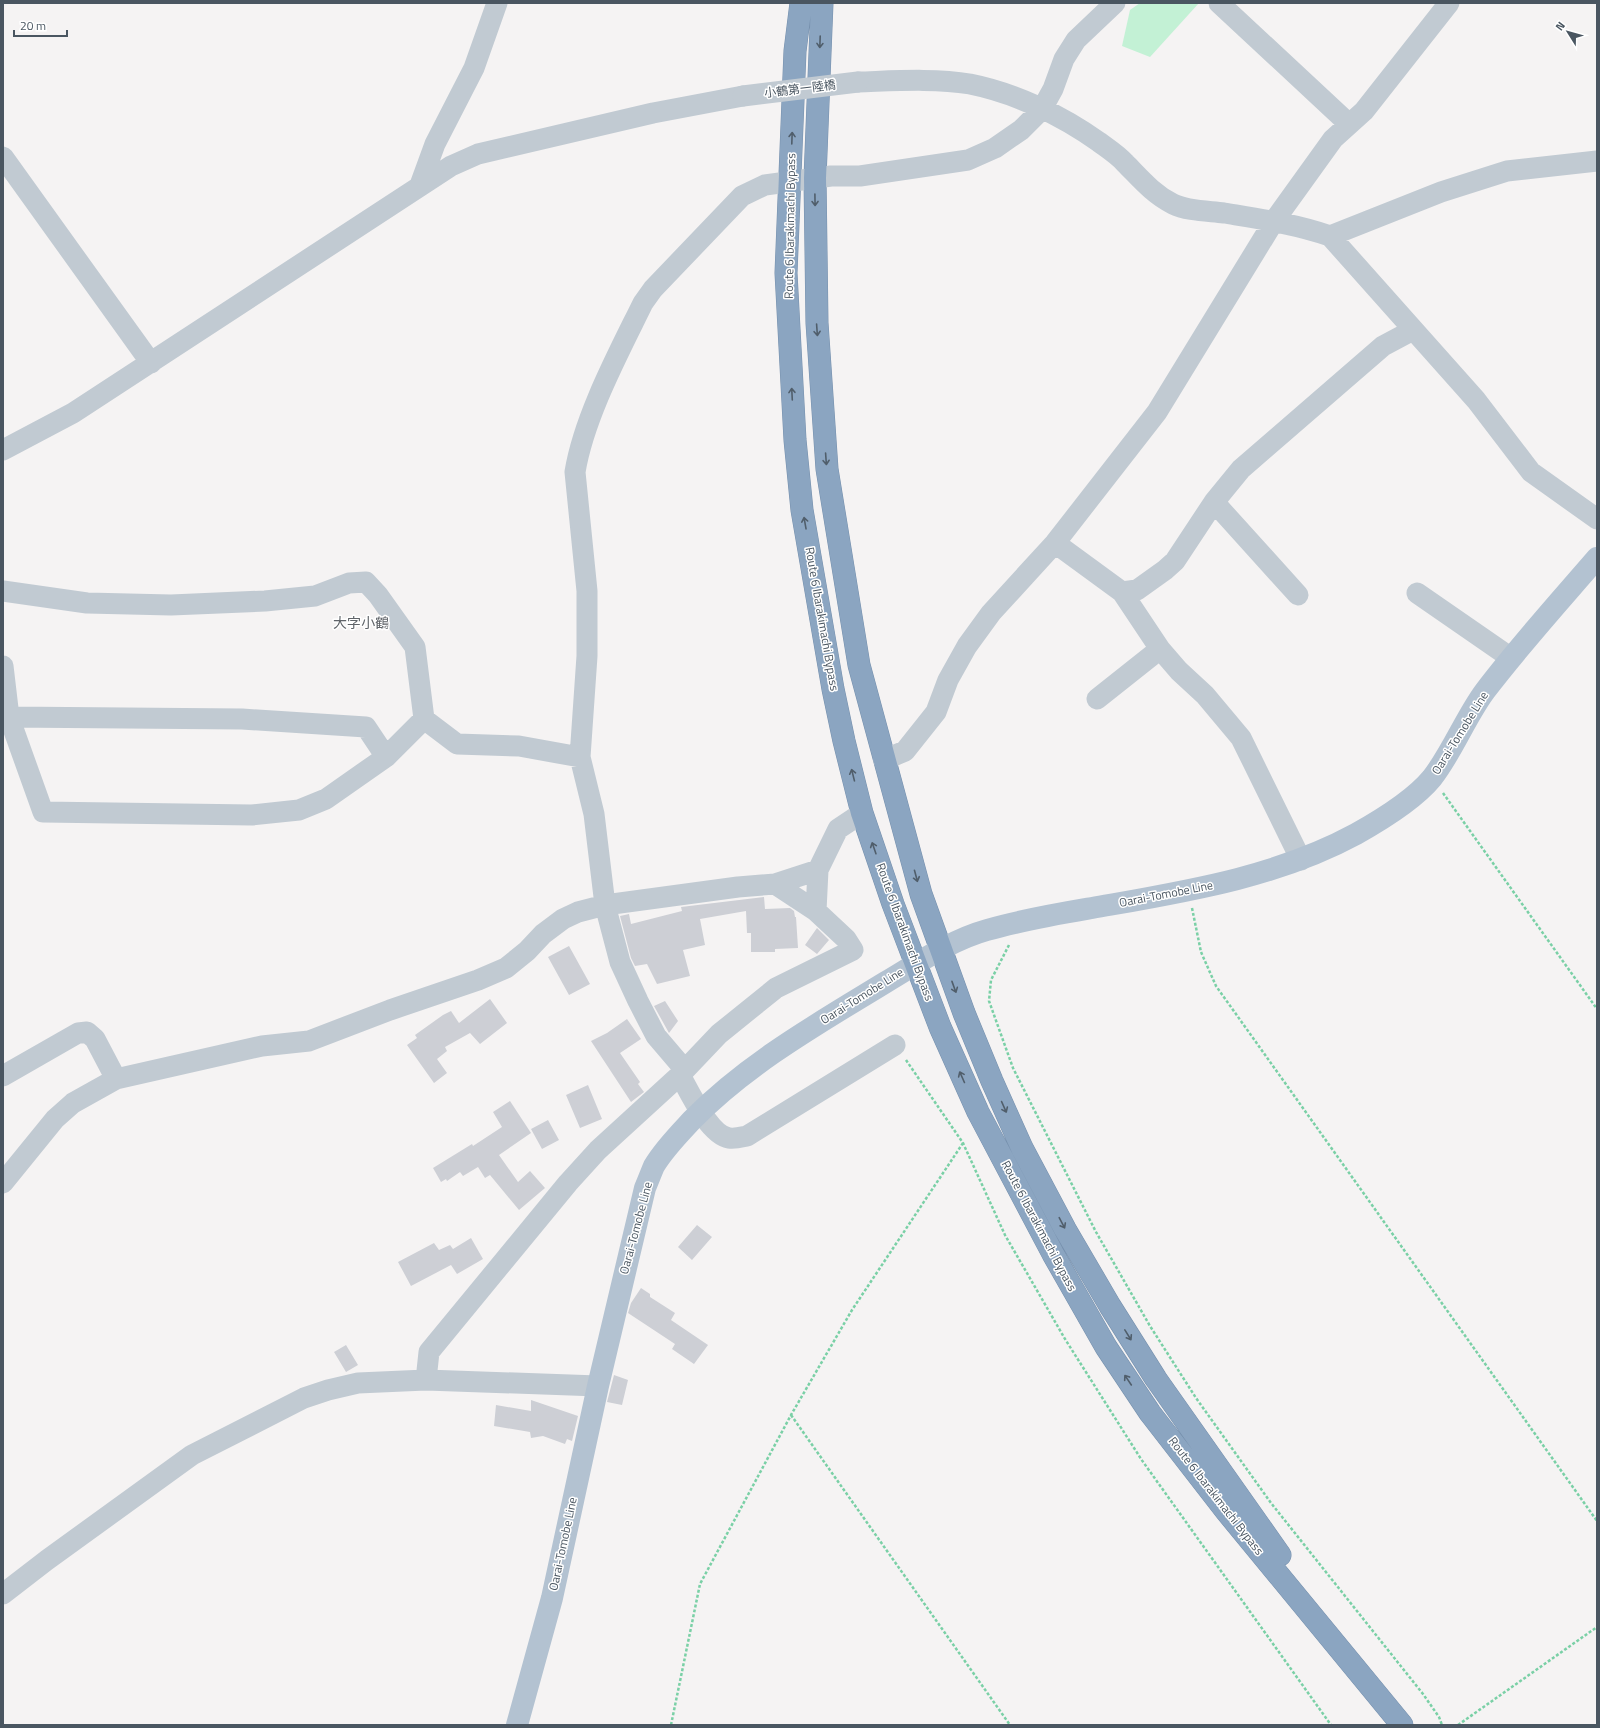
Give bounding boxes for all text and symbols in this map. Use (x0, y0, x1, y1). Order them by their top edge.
scale bar (14, 12, 67, 38)
north arrow (1548, 12, 1588, 52)
text: 20 m (20, 16, 46, 35)
text: N (1551, 18, 1569, 34)
one-way arrow (816, 35, 824, 48)
street label: 小鶴第一陸橋 (763, 75, 837, 102)
one-way arrow (788, 132, 796, 145)
street label: Route 6 Ibarakimachi Bypass (779, 153, 800, 299)
one-way arrow (811, 193, 819, 206)
one-way arrow (814, 323, 821, 336)
one-way arrow (789, 388, 796, 401)
one-way arrow (823, 453, 830, 466)
one-way arrow (801, 517, 809, 530)
street label: Route 6 Ibarakimachi Bypass (800, 546, 845, 693)
district label: 大字小鶴 (333, 612, 389, 633)
street label: Oarai-Tomobe Line (1426, 687, 1493, 778)
one-way arrow (849, 768, 856, 781)
one-way arrow (870, 841, 877, 854)
street label: Route 6 Ibarakimachi Bypass (872, 860, 939, 1004)
one-way arrow (912, 869, 920, 882)
street label: Oarai-Tomobe Line (1117, 875, 1214, 912)
street label: Oarai-Tomobe Line (816, 962, 907, 1029)
one-way arrow (951, 981, 959, 993)
one-way arrow (958, 1071, 965, 1083)
one-way arrow (1001, 1101, 1008, 1113)
street label: Route 6 Ibarakimachi Bypass (997, 1157, 1082, 1295)
street label: Oarai-Tomobe Line (614, 1180, 657, 1276)
one-way arrow (1059, 1217, 1067, 1229)
one-way arrow (1125, 1329, 1133, 1341)
one-way arrow (1124, 1375, 1133, 1386)
street label: Route 6 Ibarakimachi Bypass (1164, 1432, 1269, 1559)
street label: Oarai-Tomobe Line (543, 1495, 582, 1592)

